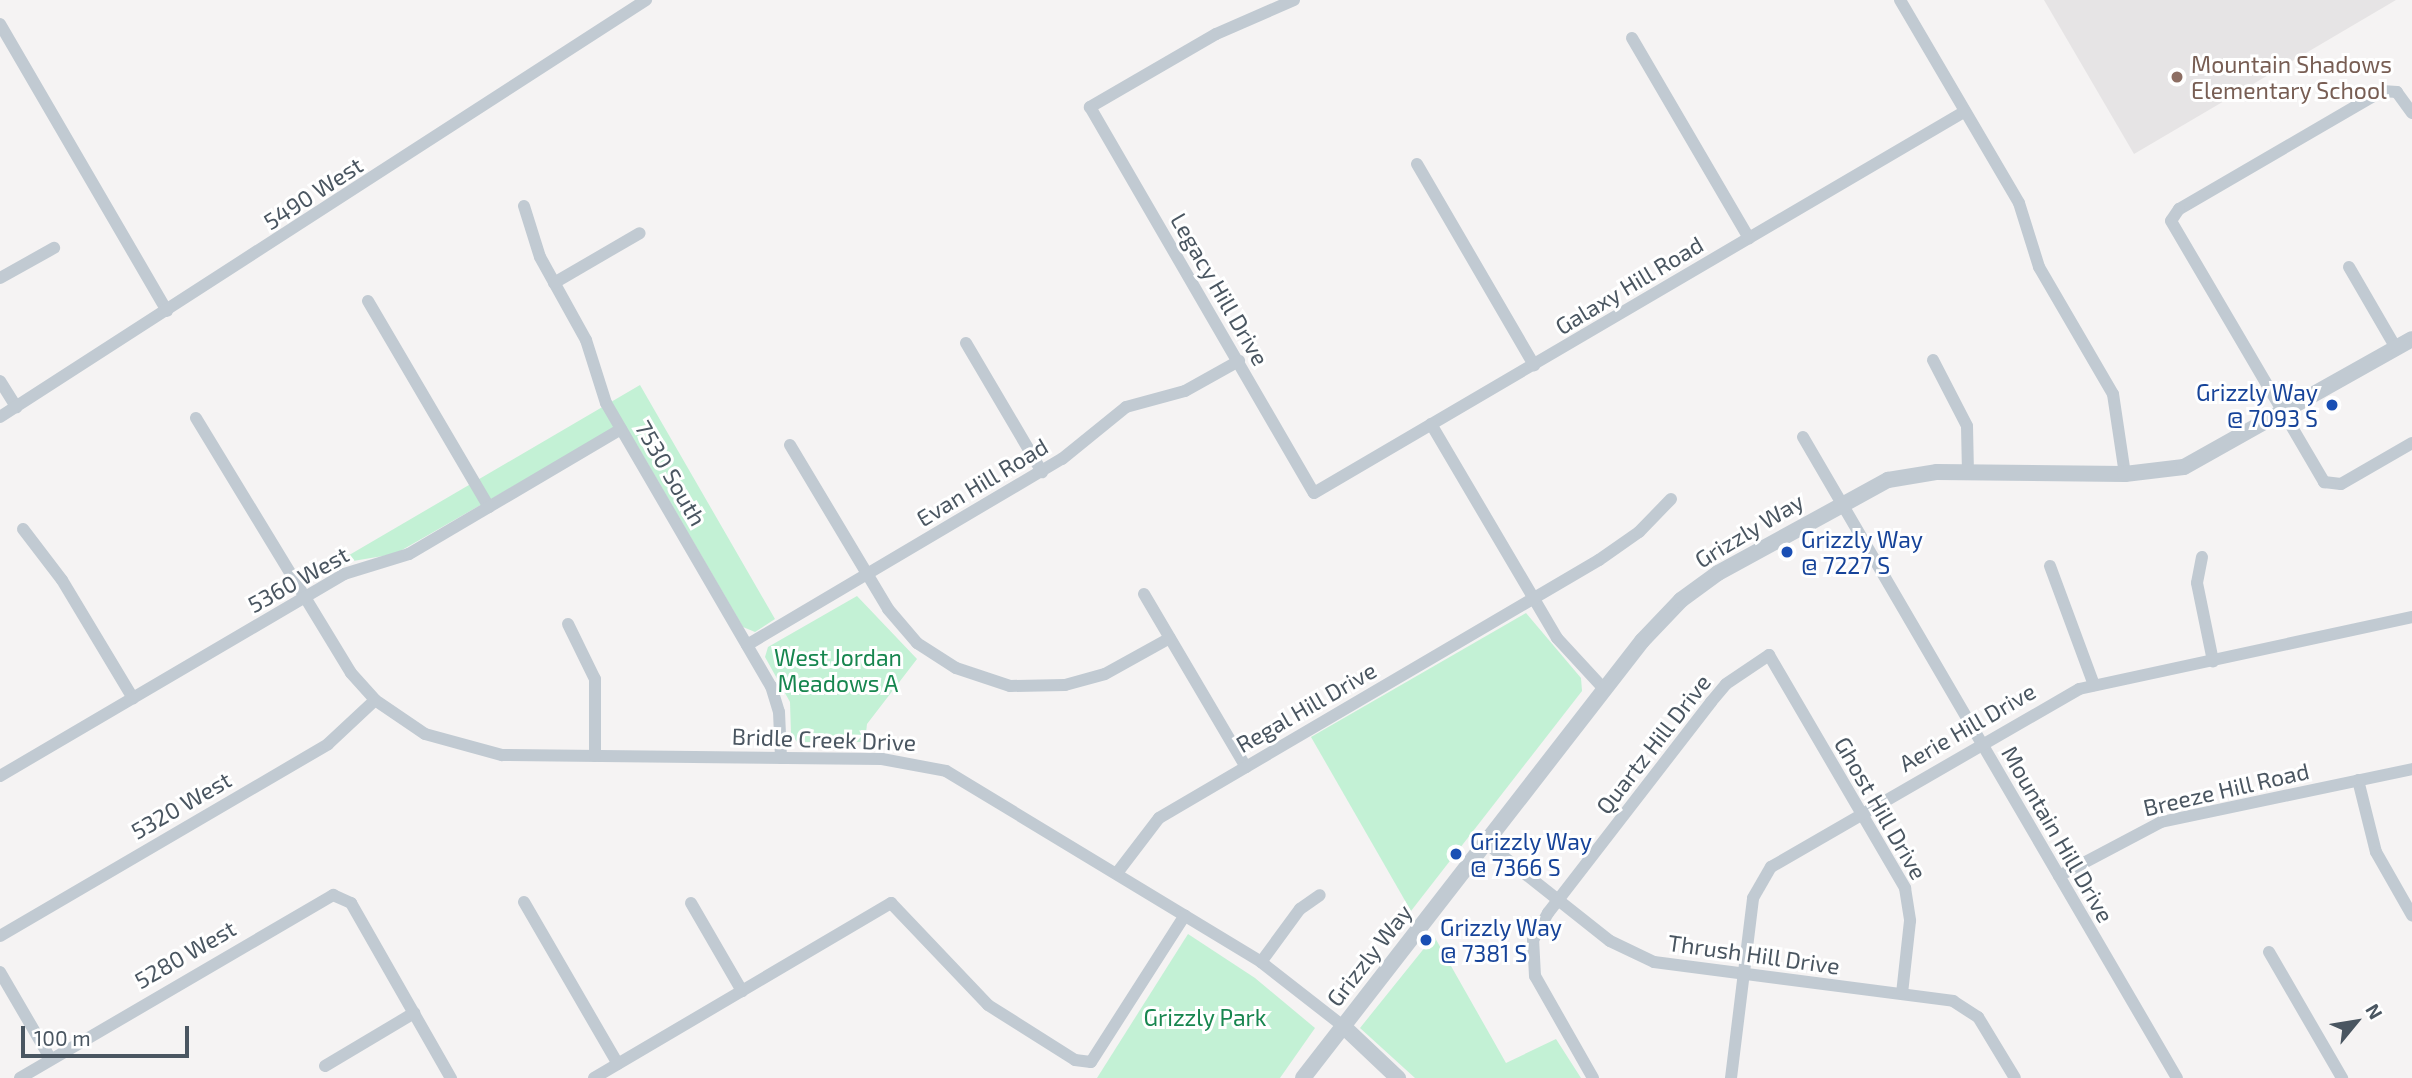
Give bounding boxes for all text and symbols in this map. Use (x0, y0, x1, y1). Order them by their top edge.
place label: Mountain Shadows Elementary School (2191, 50, 2392, 104)
marker: Mountain Shadows Elementary School (2169, 69, 2185, 85)
street label: 5490 West (258, 151, 368, 235)
street label: Legacy Hill Drive (1165, 207, 1275, 371)
street label: Galaxy Hill Road (1550, 230, 1708, 340)
place label: Grizzly Way @ 7093 S (2195, 378, 2318, 432)
marker: Grizzly Way @ 7093 S (2324, 397, 2340, 413)
street label: 7530 South (630, 415, 712, 531)
street label: Evan Hill Road (911, 432, 1053, 532)
street label: Grizzly Way (1689, 487, 1809, 573)
place label: Grizzly Way @ 7227 S (1801, 525, 1924, 579)
street label: 5360 West (243, 540, 353, 618)
marker: Grizzly Way @ 7227 S (1779, 544, 1795, 560)
park label: West Jordan Meadows A (774, 643, 902, 697)
street label: Regal Hill Drive (1231, 655, 1381, 759)
street label: Quartz Hill Drive (1590, 668, 1716, 820)
street label: Aerie Hill Drive (1894, 677, 2040, 777)
street label: Bridle Creek Drive (731, 722, 917, 756)
street label: Ghost Hill Drive (1829, 731, 1933, 885)
street label: Mountain Hill Drive (1996, 741, 2120, 927)
street label: Breeze Hill Road (2140, 756, 2312, 822)
street label: 5320 West (126, 765, 236, 845)
place label: Grizzly Way @ 7366 S (1470, 827, 1593, 881)
marker: Grizzly Way @ 7366 S (1448, 846, 1464, 862)
street label: Grizzly Way (1320, 898, 1418, 1012)
place label: Grizzly Way @ 7381 S (1440, 913, 1563, 967)
street label: 5280 West (129, 914, 241, 994)
street label: Thrush Hill Drive (1666, 928, 1842, 980)
marker: Grizzly Way @ 7381 S (1418, 932, 1434, 948)
north arrow (2321, 987, 2391, 1057)
text: N (2361, 1000, 2388, 1023)
park label: Grizzly Park (1143, 1003, 1267, 1031)
scale bar (24, 1012, 192, 1056)
text: 100 m (34, 1025, 91, 1050)

